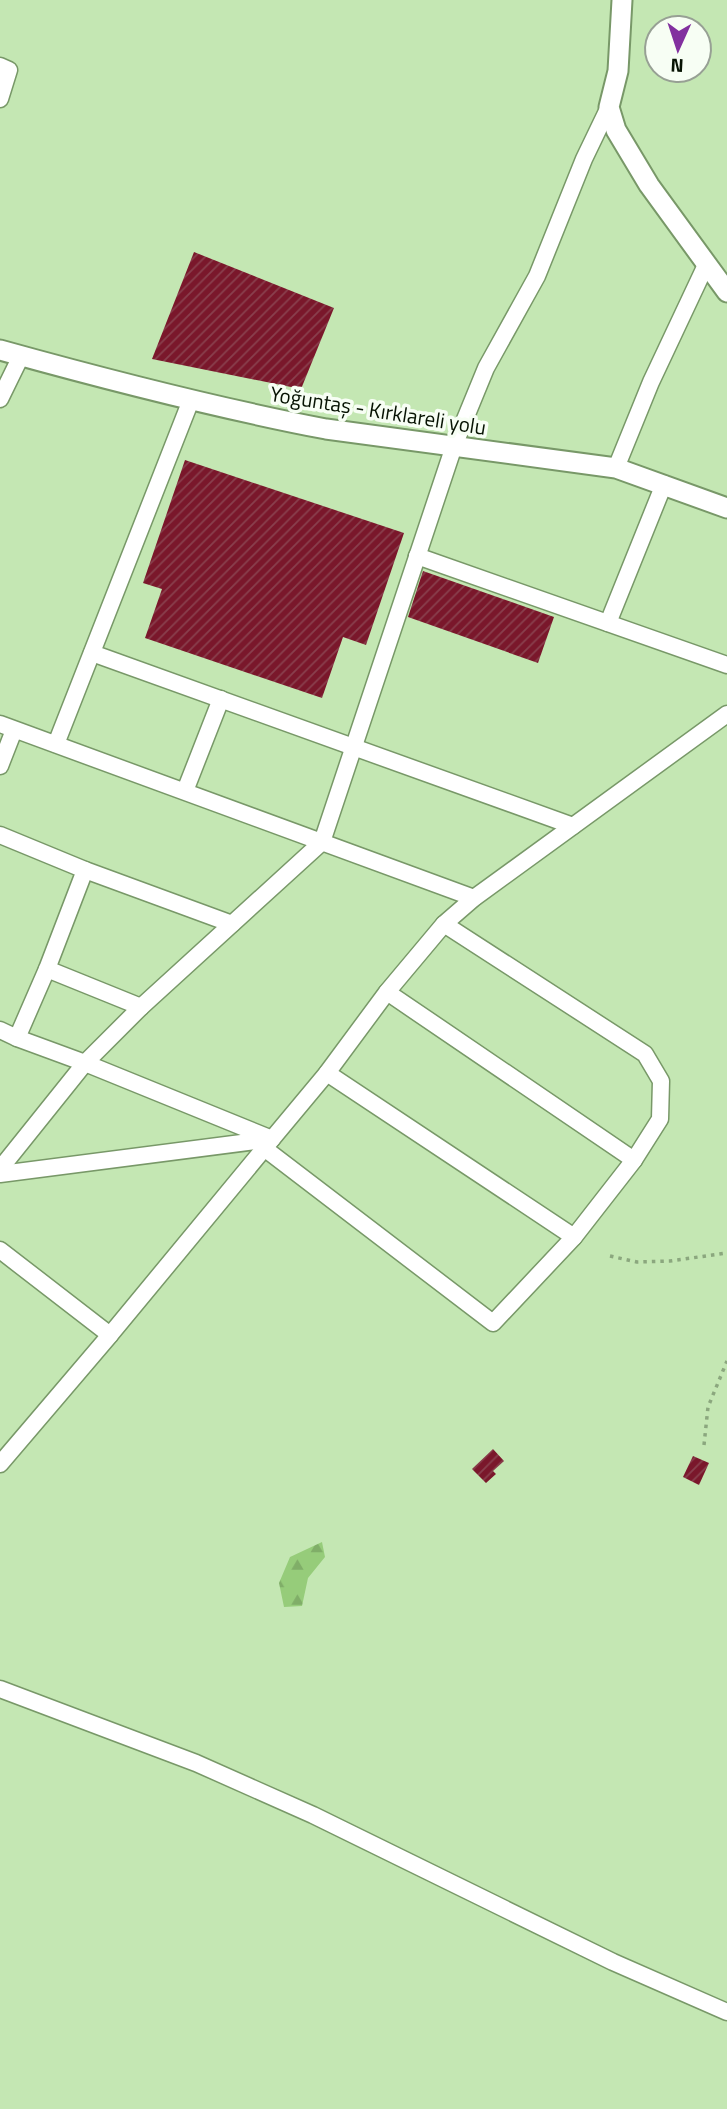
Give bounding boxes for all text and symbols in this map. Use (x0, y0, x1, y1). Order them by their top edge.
north arrow (643, 14, 713, 84)
text: N (670, 52, 684, 81)
street label: Yoğuntaş - Kırklareli yolu (268, 377, 488, 443)

